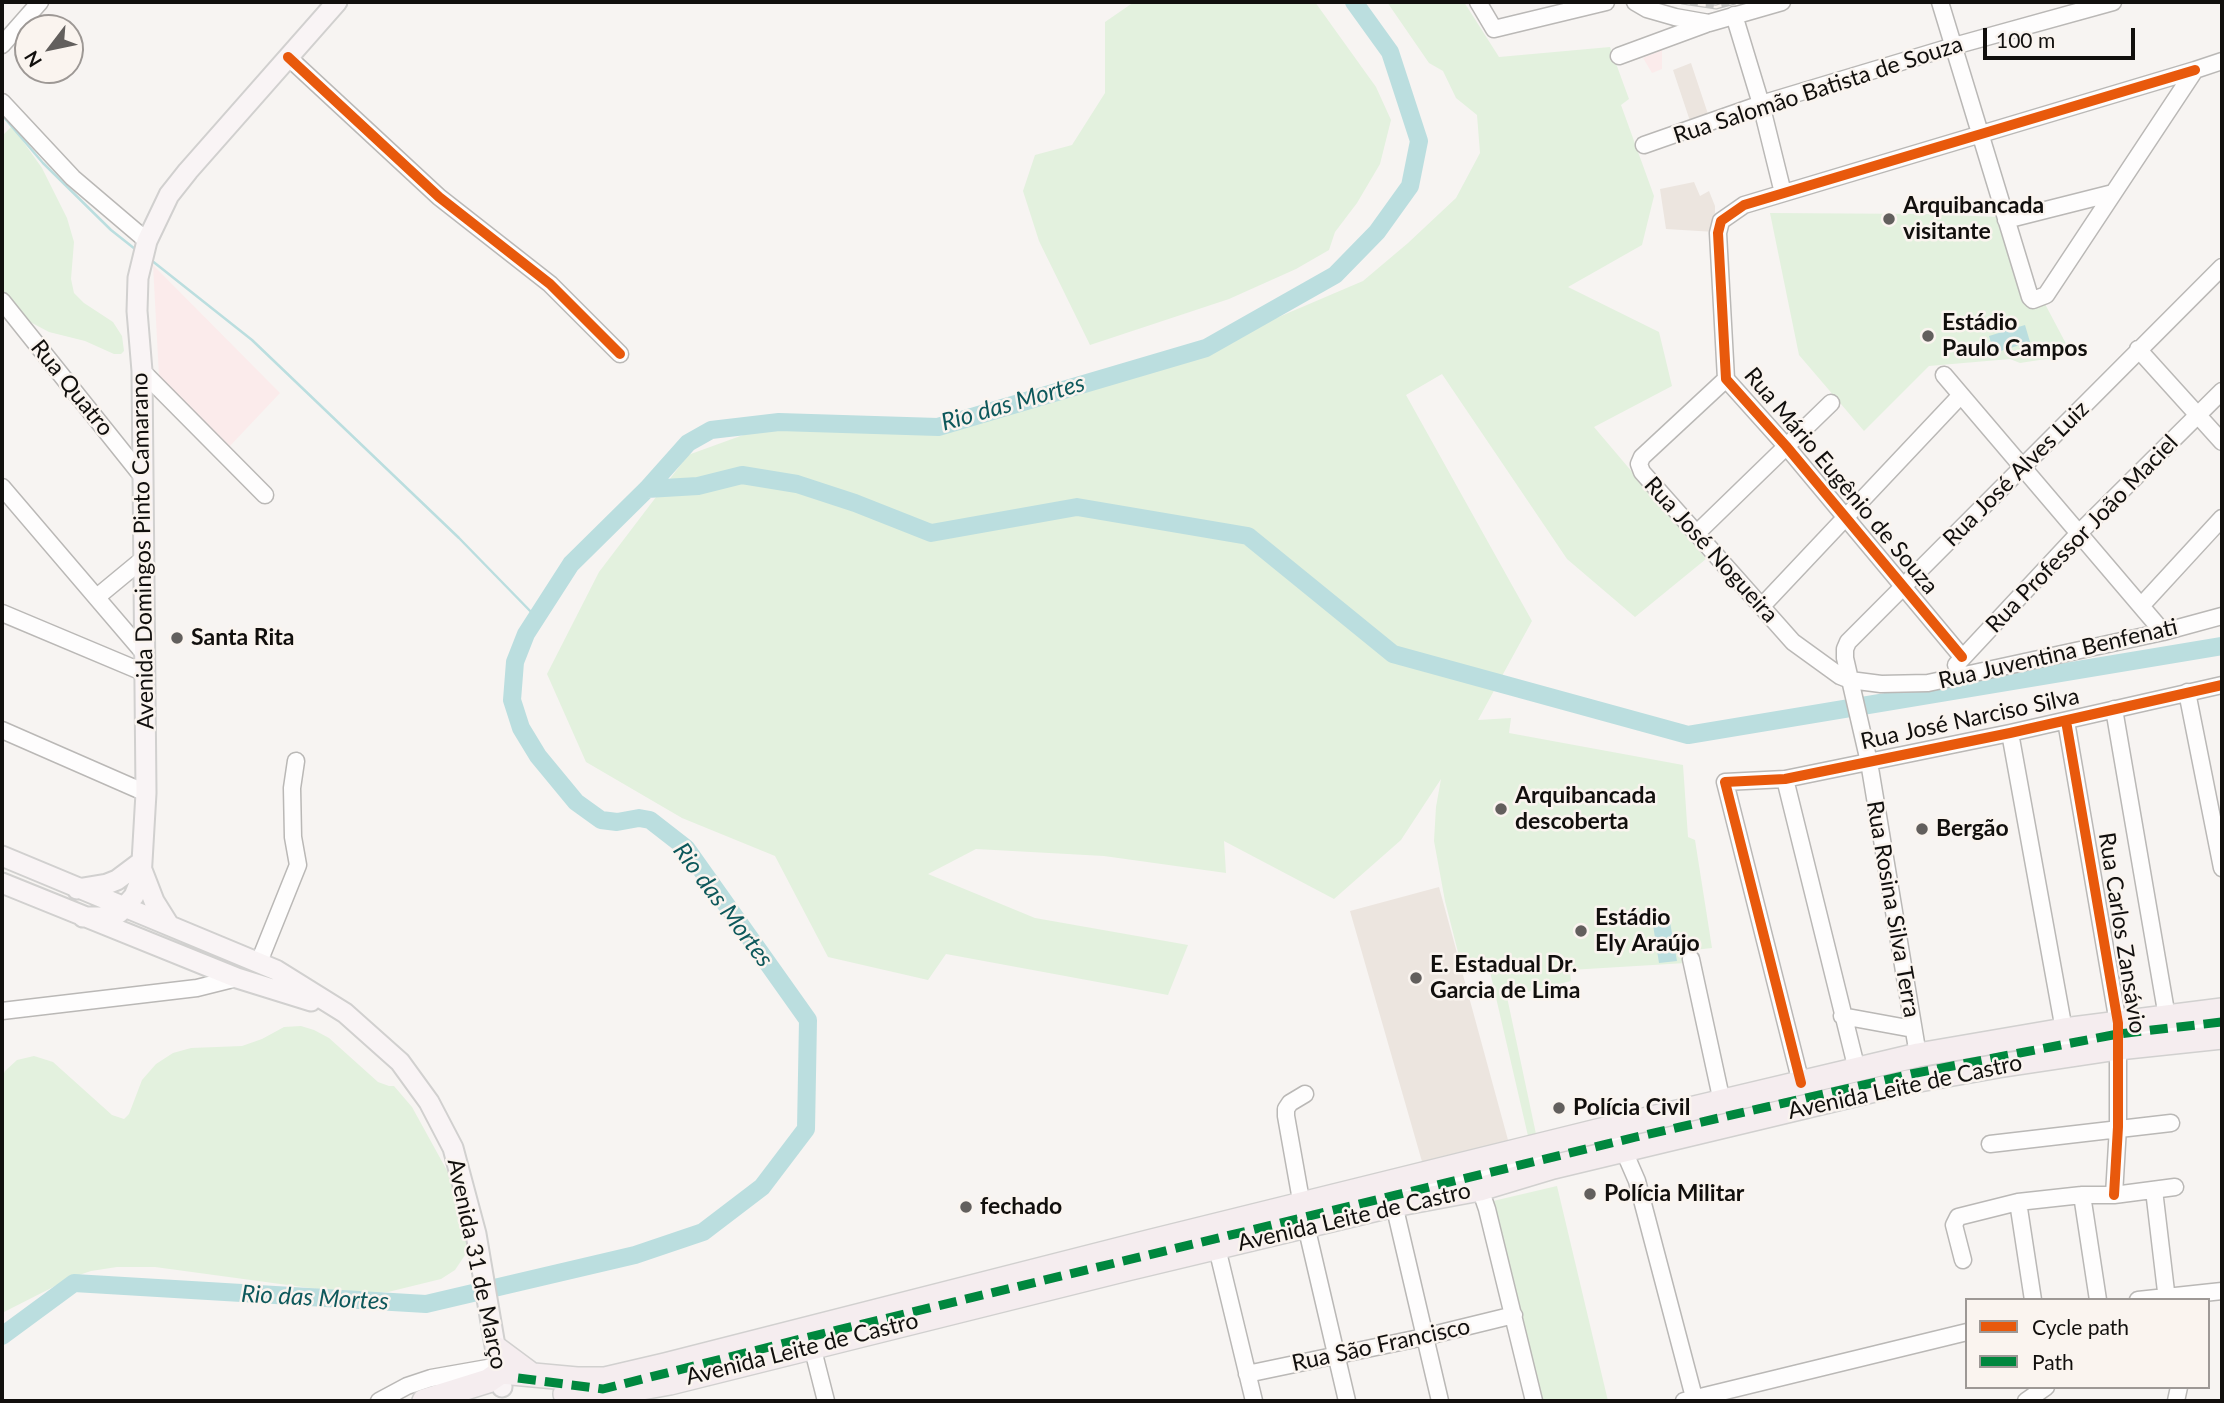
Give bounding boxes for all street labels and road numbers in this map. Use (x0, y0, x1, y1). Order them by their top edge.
street label: Rua Salomão Batista de Souza (1670, 30, 1966, 150)
street label: Rua Quatro (25, 334, 119, 442)
street label: Rua Mário Eugênio de Souza (1738, 362, 1944, 600)
street label: Avenida Domingos Pinto Camarano (126, 372, 160, 730)
street label: Rua José Alves Luiz (1937, 395, 2095, 553)
street label: Rua Professor João Maciel (1980, 429, 2184, 639)
street label: Rua José Nogueira (1638, 471, 1784, 629)
street label: Rua Juventina Benfenati (1936, 613, 2180, 695)
street label: Rua José Narciso Silva (1858, 682, 2082, 756)
street label: Rua Rosina Silva Terra (1860, 798, 1926, 1020)
street label: Rua Carlos Zansávio (2092, 831, 2152, 1035)
street label: Avenida Leite de Castro (1785, 1049, 2025, 1125)
street label: Avenida 31 de Março (441, 1156, 513, 1372)
street label: Avenida Leite de Castro (1235, 1177, 1473, 1257)
street label: Avenida Leite de Castro (683, 1307, 921, 1391)
street label: Rua São Francisco (1289, 1313, 1473, 1377)

